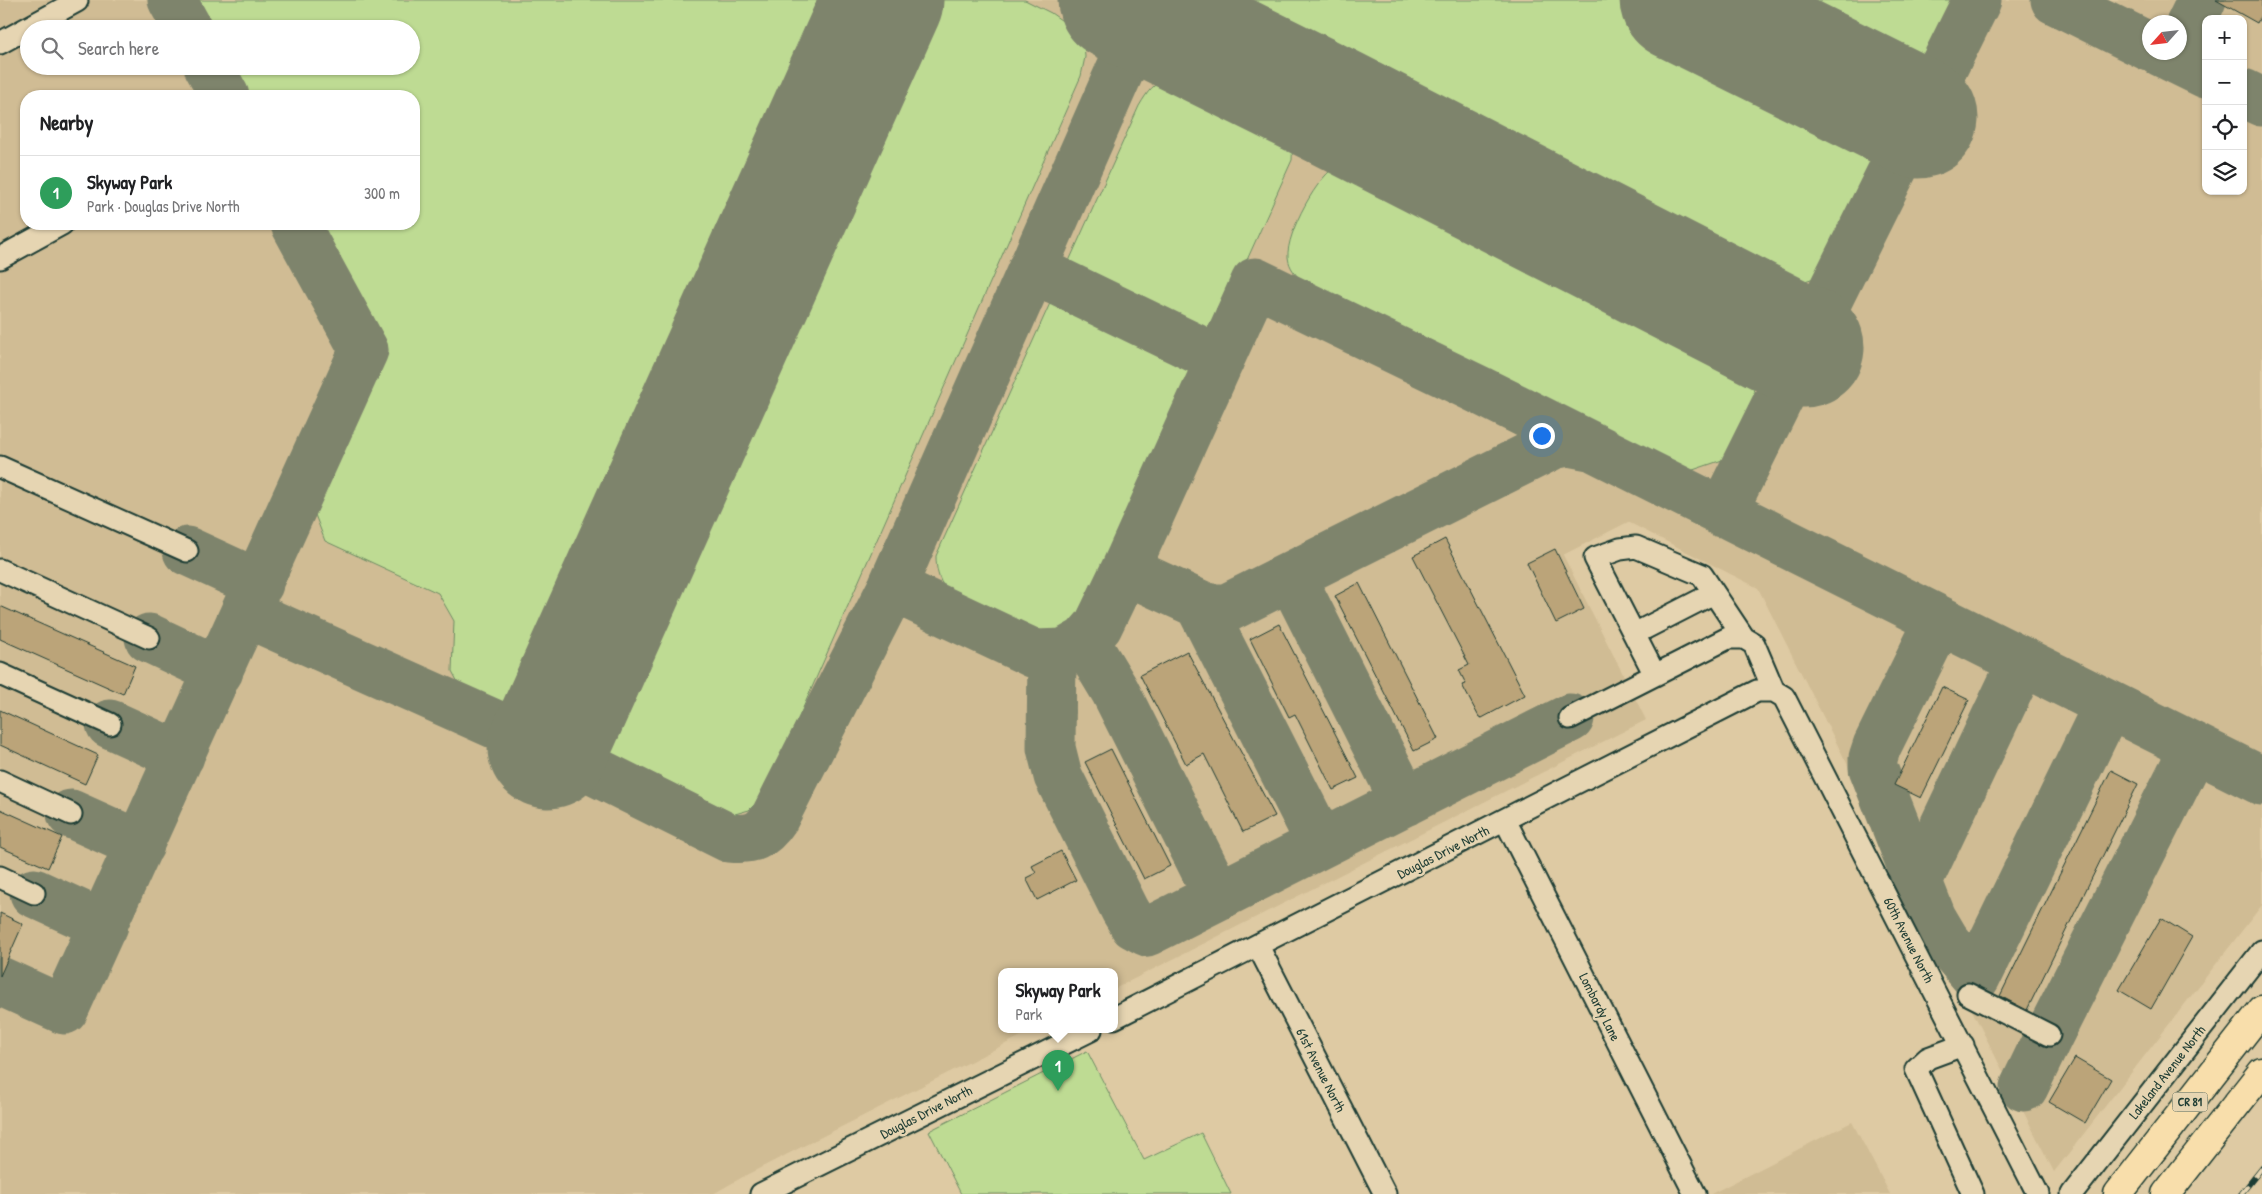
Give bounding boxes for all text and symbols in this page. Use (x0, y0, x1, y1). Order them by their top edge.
north arrow (2142, 15, 2187, 60)
map controls (2202, 15, 2247, 195)
button: + (2202, 15, 2247, 60)
search box (20, 20, 420, 75)
icon: search (38, 34, 66, 62)
text: Search here (78, 35, 159, 61)
button: − (2202, 60, 2247, 105)
button: locate (2202, 105, 2247, 150)
text: Nearby (40, 108, 93, 137)
button: layers (2202, 150, 2247, 195)
text: Skyway Park (87, 169, 172, 195)
text: 1 (53, 182, 59, 204)
text: 300 m (364, 182, 400, 204)
text: Park · Douglas Drive North (87, 195, 239, 217)
your location (1529, 423, 1555, 449)
street label: Douglas Drive North (1394, 820, 1492, 884)
street label: 60th Avenue North (1880, 894, 1939, 986)
popup (998, 968, 1118, 1033)
street label: Lombardy Lane (1574, 969, 1626, 1045)
text: Skyway Park (1015, 977, 1101, 1003)
text: Park (1015, 1003, 1042, 1025)
street label: Lakeland Avenue North (2124, 1021, 2209, 1123)
street label: 61st Avenue North (1292, 1024, 1351, 1115)
pin: 1 (1042, 1050, 1074, 1091)
street label: Douglas Drive North (877, 1080, 975, 1144)
road number: CR 81 (2172, 1092, 2208, 1112)

